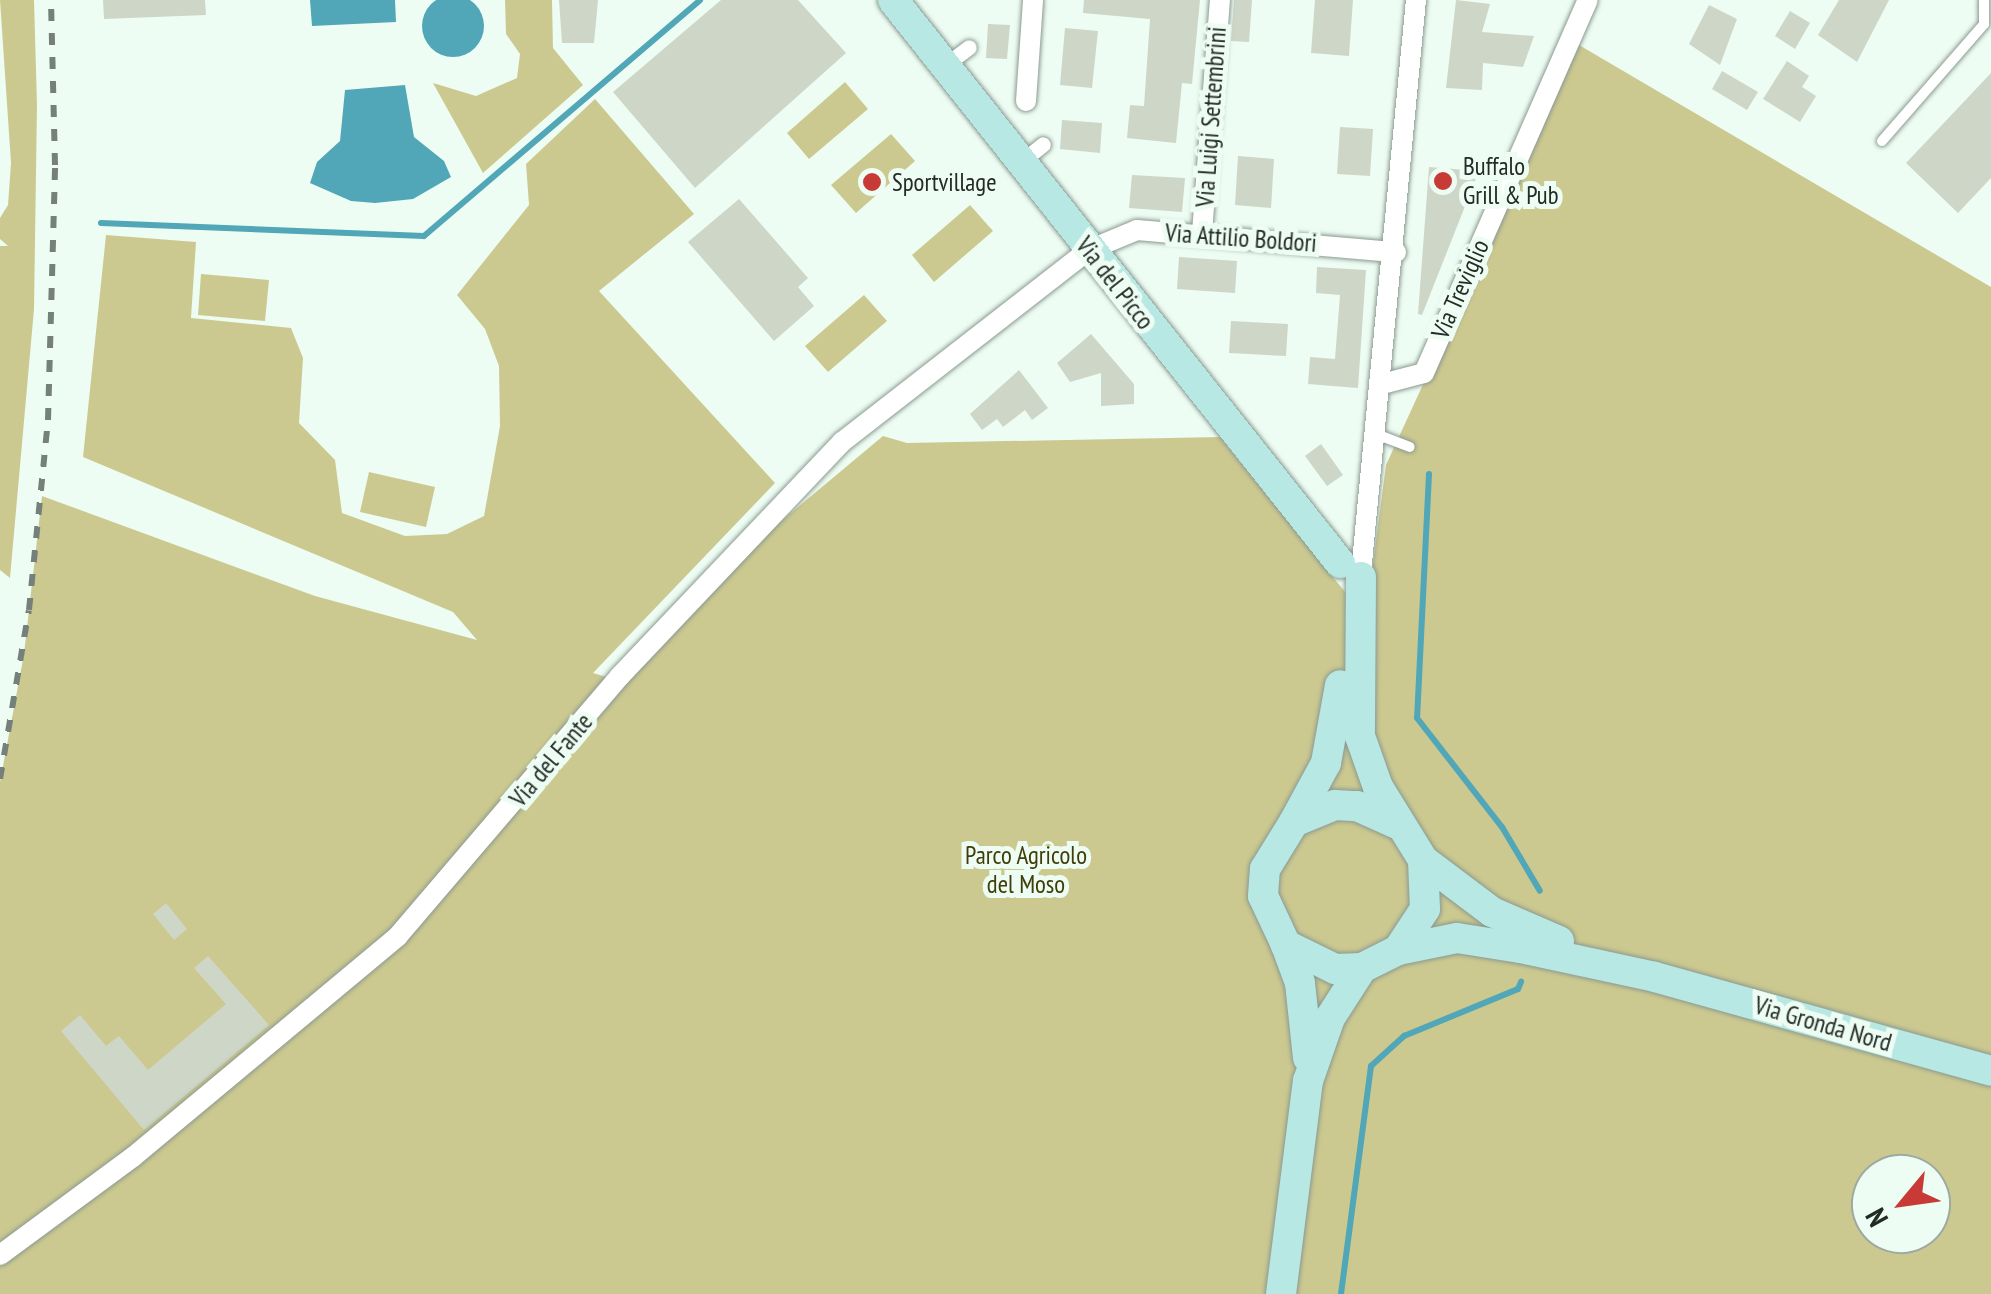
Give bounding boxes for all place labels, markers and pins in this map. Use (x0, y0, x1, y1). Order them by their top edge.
place label: Buffalo Grill & Pub (1463, 152, 1559, 211)
place label: Sportvillage (892, 167, 996, 197)
marker: Buffalo Grill & Pub (1432, 170, 1454, 192)
marker: Sportvillage (861, 171, 883, 193)

